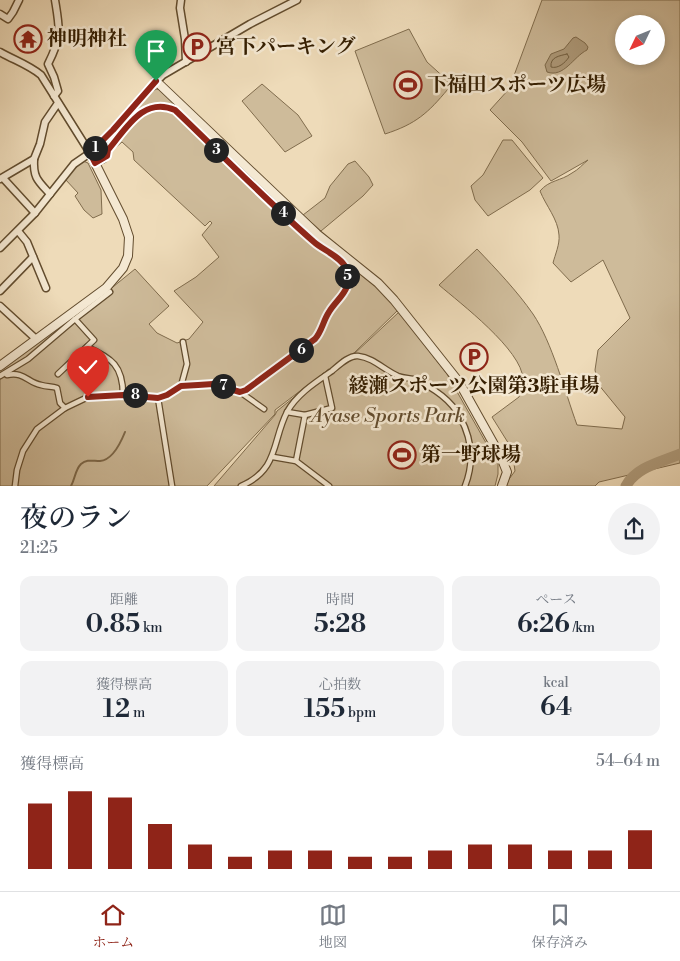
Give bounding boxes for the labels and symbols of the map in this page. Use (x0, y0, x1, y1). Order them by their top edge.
north arrow (615, 15, 665, 65)
temple icon: 神明神社 (13, 24, 43, 54)
place label: 神明神社 (47, 27, 127, 52)
pin (135, 30, 177, 81)
parking icon: 宮下パーキング (182, 32, 212, 62)
place label: 宮下パーキング (216, 35, 355, 60)
sports icon: 下福田スポーツ広場 (393, 70, 423, 100)
place label: 下福田スポーツ広場 (427, 73, 606, 98)
pin: 1 (82, 136, 108, 160)
pin: 3 (204, 138, 228, 162)
pin: 4 (270, 200, 296, 226)
pin: 5 (334, 264, 360, 288)
pin: 6 (288, 338, 314, 362)
parking icon: 綾瀬スポーツ公園第3駐車場 (459, 342, 489, 372)
pin (67, 346, 109, 397)
pin: 7 (210, 374, 236, 398)
place label: 綾瀬スポーツ公園第3駐車場 (348, 374, 600, 399)
pin: 8 (122, 382, 148, 408)
park label: Ayase Sports Park (309, 404, 465, 429)
sports icon: 第一野球場 (387, 440, 417, 470)
place label: 第一野球場 (421, 443, 521, 468)

